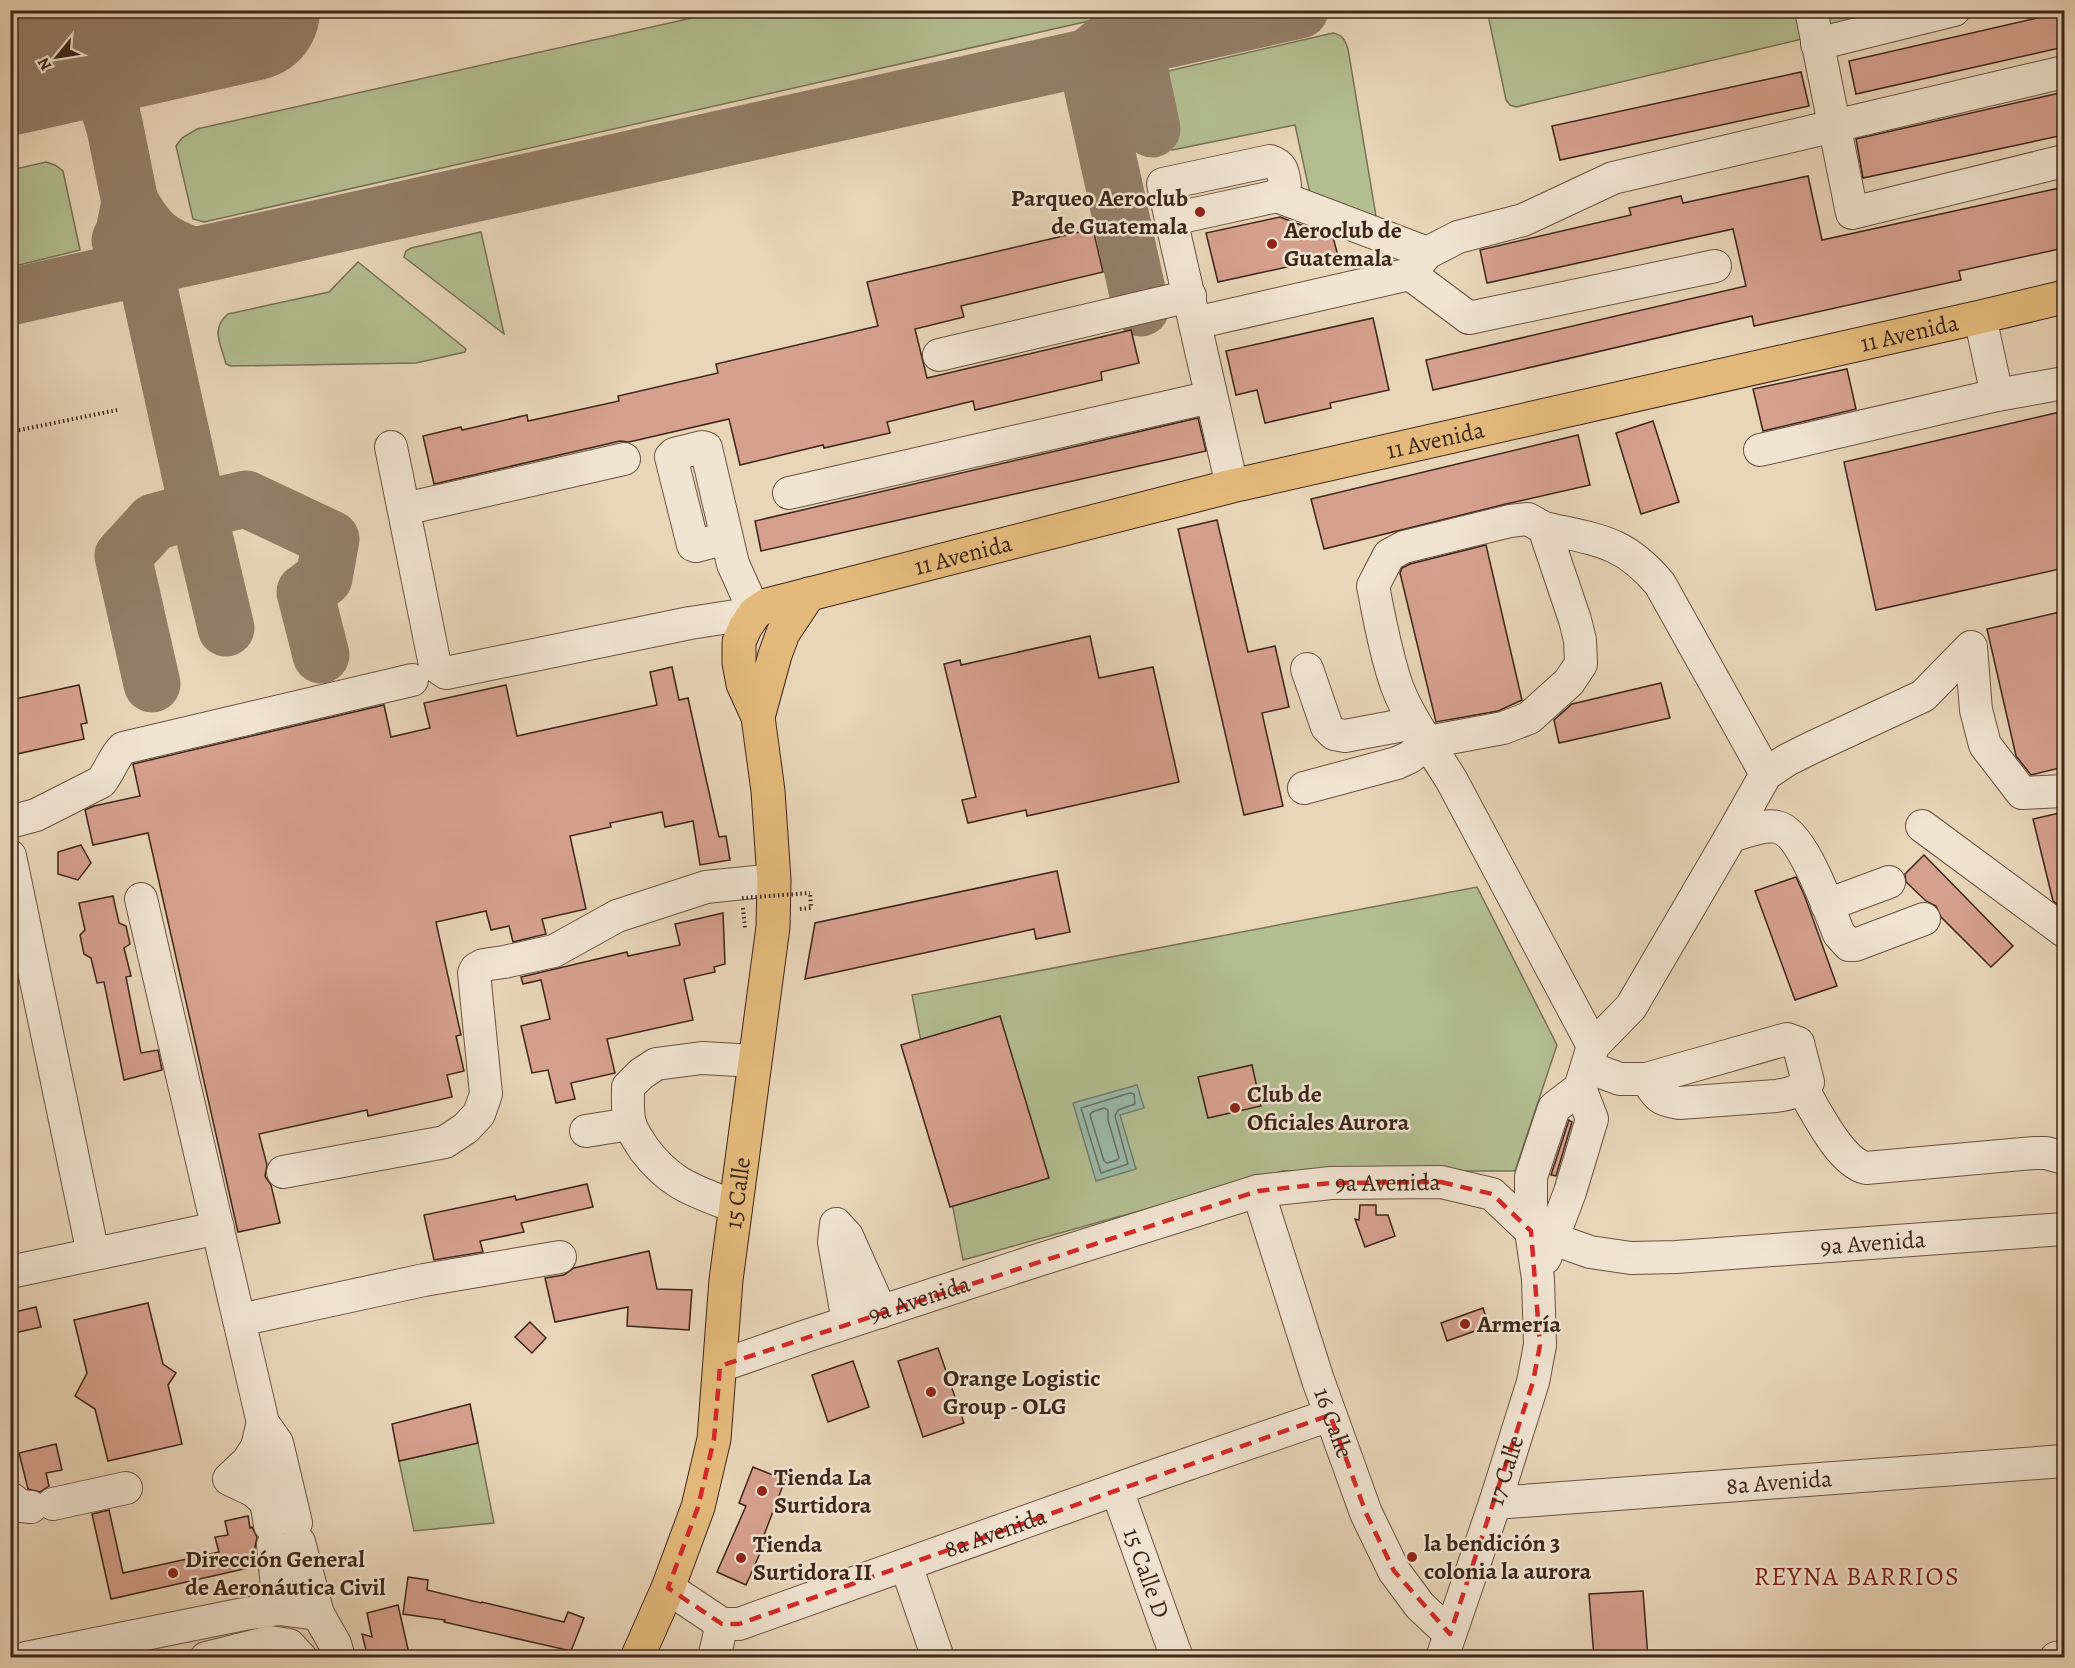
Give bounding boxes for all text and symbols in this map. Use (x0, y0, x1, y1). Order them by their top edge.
north arrow (27, 27, 87, 87)
text: N (32, 53, 57, 75)
place label: Parqueo Aeroclub de Guatemala (1011, 182, 1188, 242)
marker: Parqueo Aeroclub de Guatemala (1193, 205, 1207, 219)
place label: Aeroclub de Guatemala (1283, 214, 1402, 274)
marker: Aeroclub de Guatemala (1265, 237, 1279, 251)
street label: 11 Avenida (1857, 306, 1962, 360)
street label: 11 Avenida (1383, 413, 1488, 467)
street label: 11 Avenida (911, 527, 1016, 583)
place label: Club de Oficiales Aurora (1247, 1078, 1410, 1138)
marker: Club de Oficiales Aurora (1228, 1101, 1242, 1115)
street label: 15 Calle (717, 1155, 758, 1231)
street label: 9a Avenida (1335, 1166, 1441, 1199)
street label: 9a Avenida (1819, 1223, 1928, 1263)
street label: 9a Avenida (864, 1267, 975, 1331)
place label: Armería (1476, 1308, 1561, 1340)
marker: Armería (1458, 1317, 1472, 1331)
place label: Orange Logistic Group - OLG (943, 1362, 1101, 1422)
street label: 16 Calle (1306, 1383, 1361, 1463)
marker: Orange Logistic Group - OLG (924, 1385, 938, 1399)
street label: 17 Calle (1479, 1431, 1531, 1509)
place label: Tienda La Surtidora (774, 1461, 872, 1521)
street label: 8a Avenida (1725, 1462, 1834, 1502)
marker: Tienda La Surtidora (755, 1484, 769, 1498)
street label: 8a Avenida (940, 1499, 1051, 1565)
street label: 15 Calle D (1116, 1523, 1177, 1622)
place label: la bendición 3 colonia la aurora (1424, 1527, 1592, 1587)
place label: Tienda Surtidora II (753, 1528, 872, 1588)
place label: Dirección General de Aeronáutica Civil (185, 1543, 386, 1603)
marker: la bendición 3 colonia la aurora (1405, 1550, 1419, 1564)
marker: Tienda Surtidora II (734, 1551, 748, 1565)
district label: REYNA BARRIOS (1754, 1559, 1960, 1594)
marker: Dirección General de Aeronáutica Civil (166, 1566, 180, 1580)

